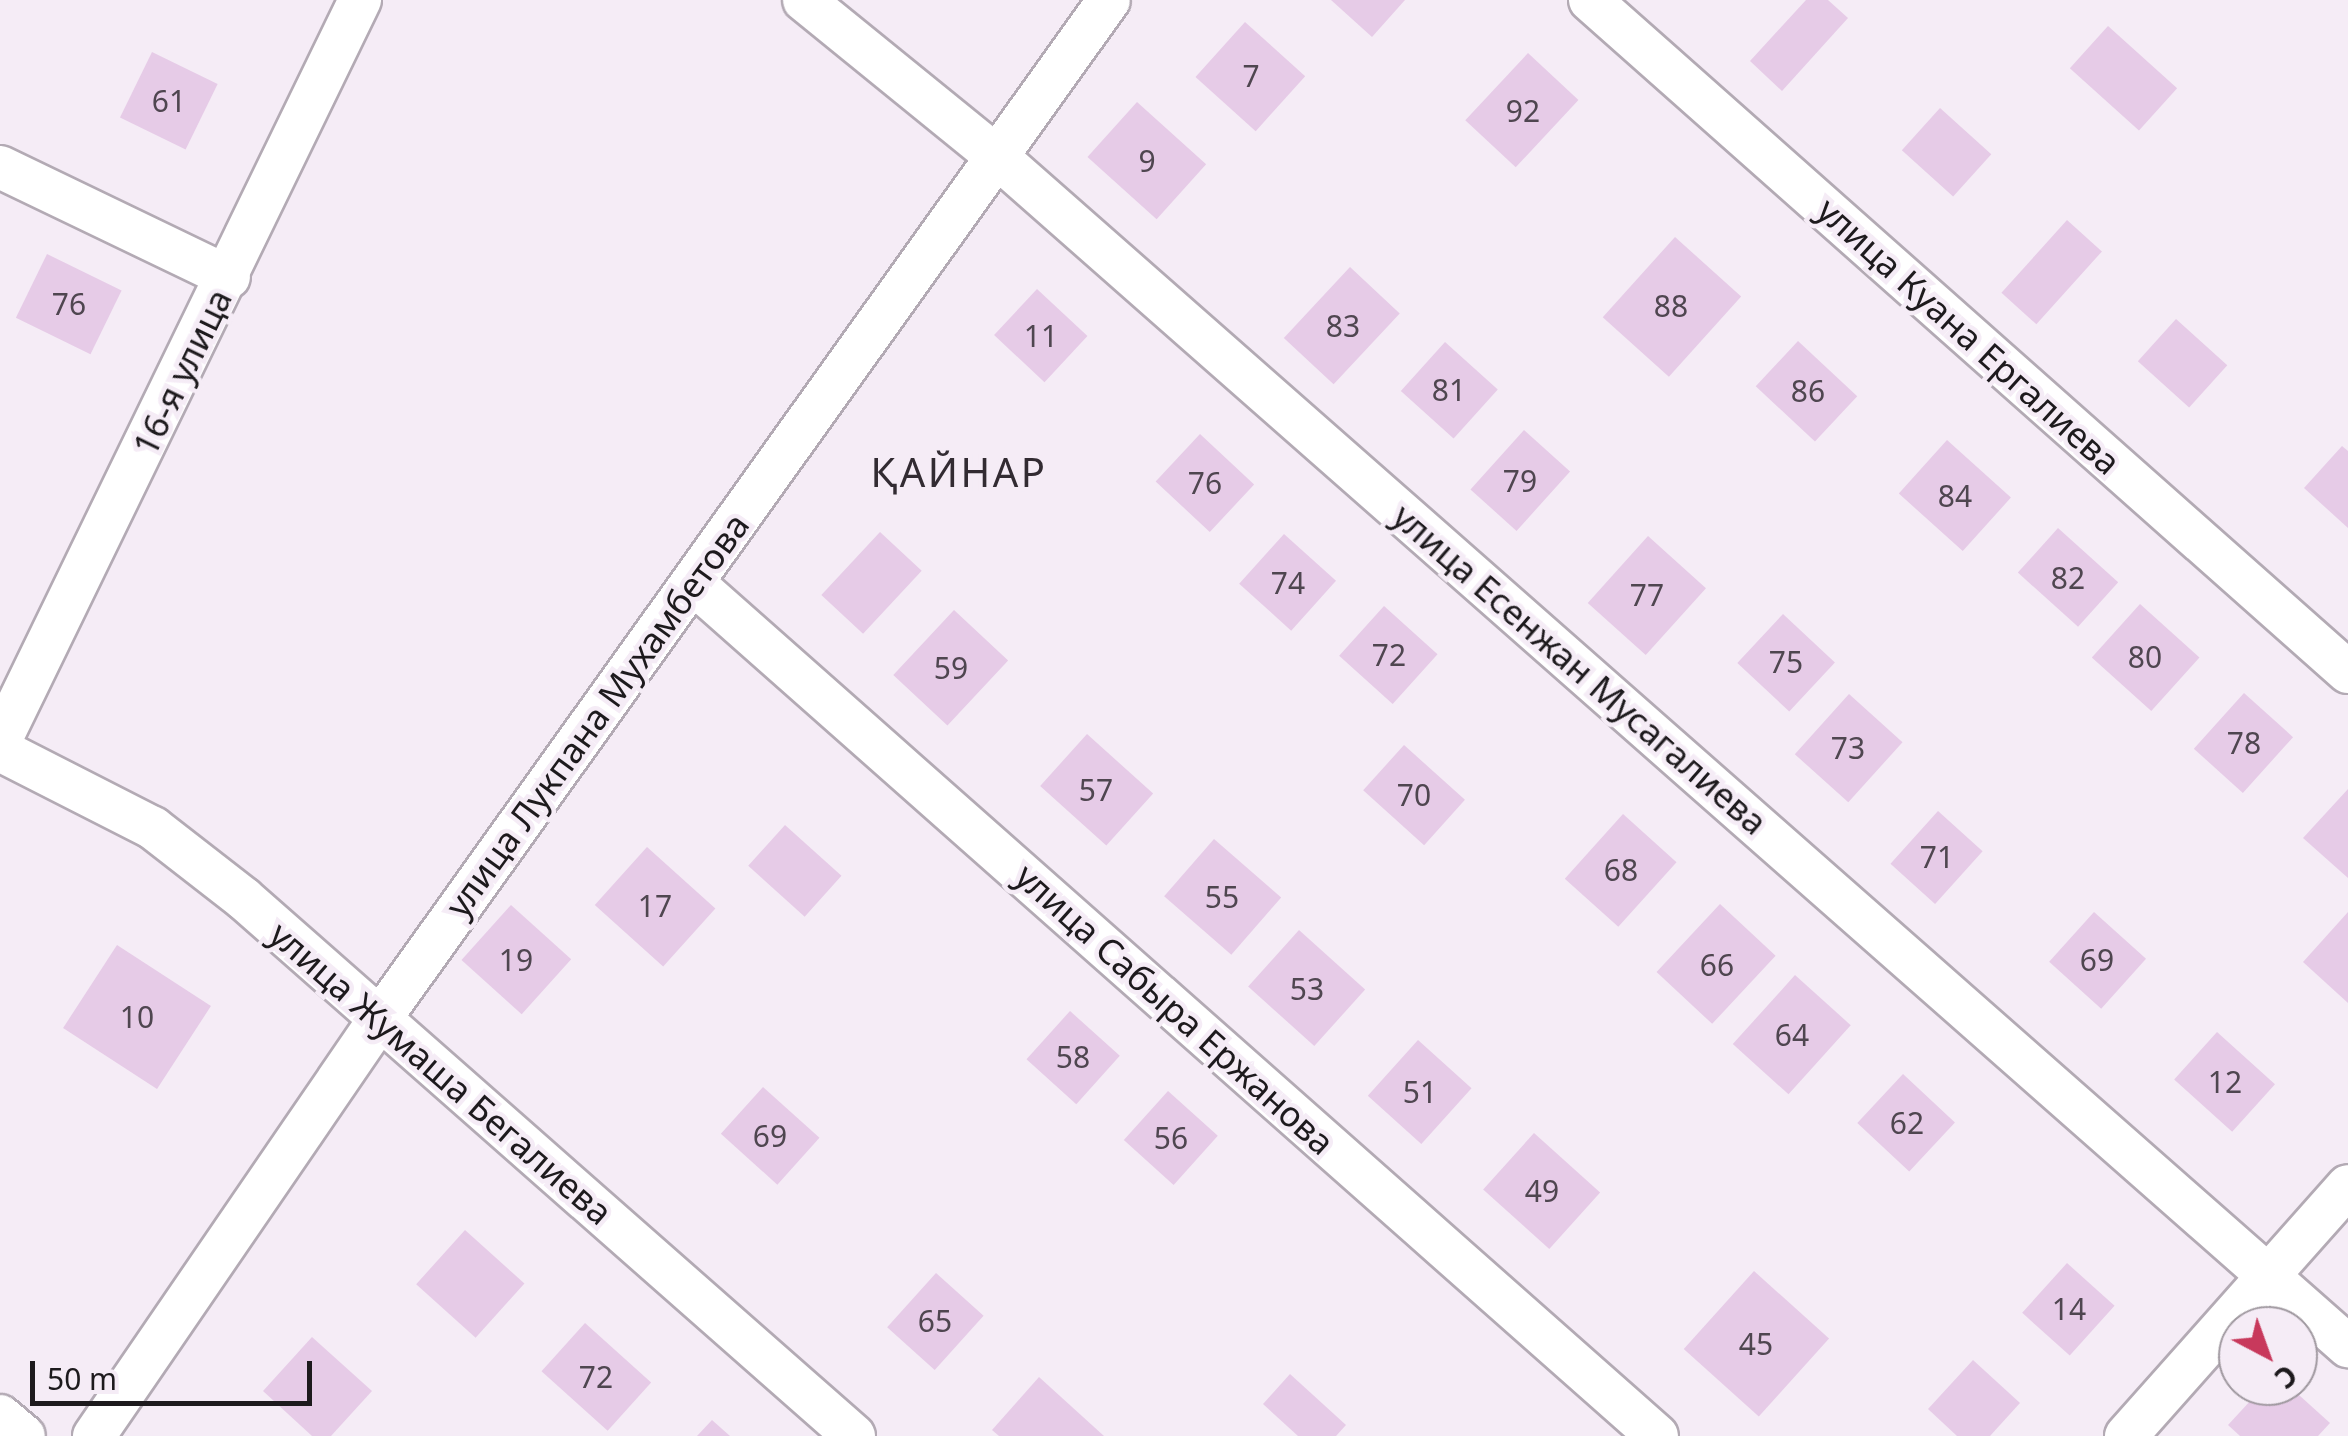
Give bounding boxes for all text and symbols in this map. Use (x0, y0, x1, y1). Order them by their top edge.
house number: 7 (1242, 58, 1260, 94)
house number: 61 (152, 83, 186, 119)
house number: 92 (1506, 93, 1540, 129)
house number: 9 (1138, 143, 1156, 179)
street label: улица Куана Ергалиева (1809, 189, 2129, 483)
street label: 16-я улица (124, 282, 240, 462)
house number: 76 (52, 286, 86, 322)
house number: 88 (1654, 288, 1688, 324)
house number: 83 (1326, 308, 1360, 344)
house number: 11 (1024, 318, 1058, 354)
house number: 81 (1432, 372, 1466, 408)
house number: 86 (1791, 373, 1825, 409)
district label: ҚАЙНАР (871, 448, 1047, 496)
house number: 79 (1503, 463, 1537, 499)
house number: 76 (1188, 465, 1222, 501)
house number: 84 (1938, 478, 1972, 514)
street label: улица Есенжан Мусагалиева (1384, 495, 1776, 843)
street label: улица Лукпана Мухамбетова (436, 505, 758, 925)
house number: 82 (2051, 560, 2085, 596)
house number: 74 (1271, 565, 1305, 601)
house number: 77 (1630, 577, 1664, 613)
house number: 72 (1372, 637, 1406, 673)
house number: 80 (2128, 639, 2162, 675)
house number: 75 (1769, 644, 1803, 680)
house number: 59 (934, 650, 968, 686)
house number: 78 (2227, 725, 2261, 761)
house number: 73 (1831, 730, 1865, 766)
house number: 57 (1079, 772, 1113, 808)
house number: 70 (1397, 777, 1431, 813)
house number: 71 (1920, 839, 1954, 875)
house number: 68 (1604, 852, 1638, 888)
street label: улица Сабыра Ержанова (1007, 855, 1343, 1163)
house number: 55 (1205, 879, 1239, 915)
house number: 17 (638, 888, 672, 924)
street label: улица Жумаша Бегалиева (261, 913, 621, 1233)
house number: 19 (499, 942, 533, 978)
house number: 69 (2080, 942, 2114, 978)
house number: 66 (1700, 947, 1734, 983)
house number: 53 (1290, 971, 1324, 1007)
house number: 10 (120, 999, 154, 1035)
house number: 64 (1775, 1017, 1809, 1053)
house number: 58 (1056, 1039, 1090, 1075)
house number: 12 (2208, 1064, 2242, 1100)
house number: 51 (1403, 1074, 1437, 1110)
house number: 62 (1890, 1105, 1924, 1141)
house number: 69 (753, 1118, 787, 1154)
house number: 56 (1154, 1120, 1188, 1156)
house number: 49 (1525, 1173, 1559, 1209)
house number: 14 (2052, 1291, 2086, 1327)
house number: 65 (918, 1303, 952, 1339)
north arrow (2218, 1306, 2318, 1406)
house number: 45 (1739, 1326, 1773, 1362)
scale bar (35, 1341, 318, 1403)
text: С (2267, 1357, 2306, 1397)
text: 50 m (47, 1358, 117, 1399)
house number: 72 (579, 1359, 613, 1395)

